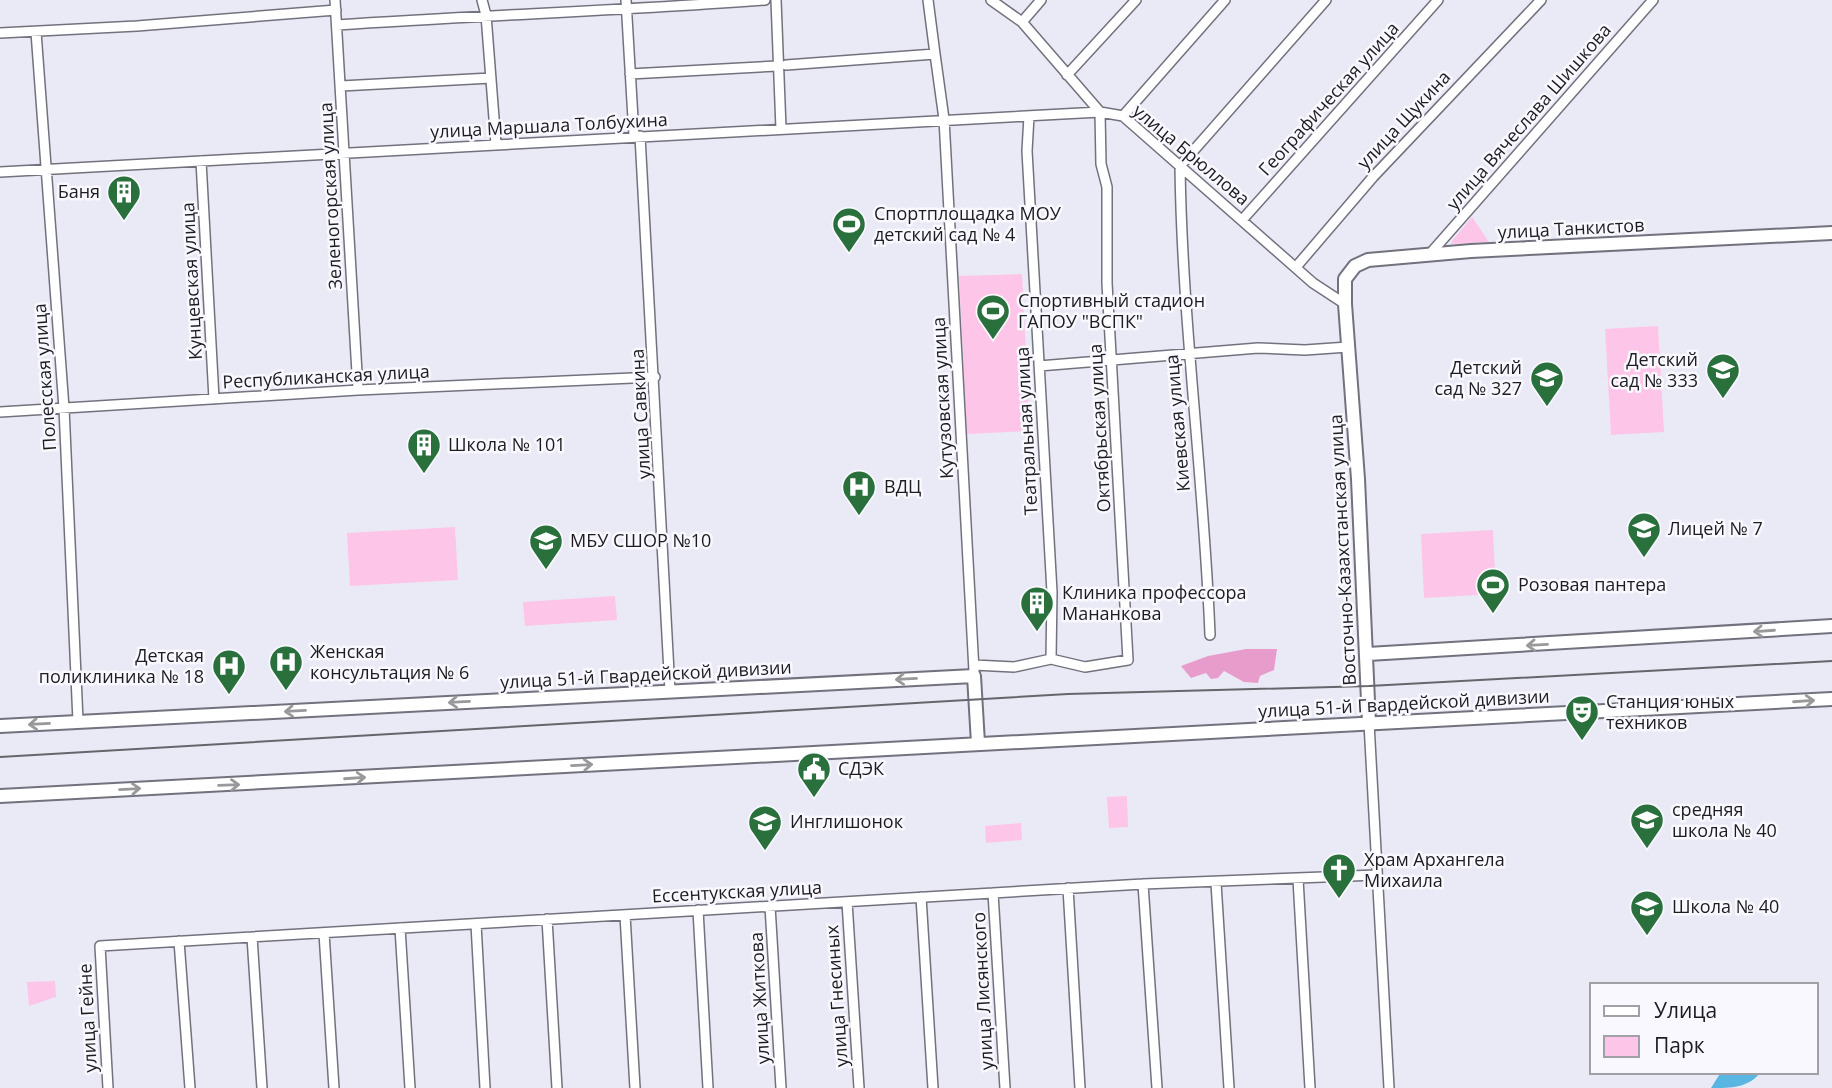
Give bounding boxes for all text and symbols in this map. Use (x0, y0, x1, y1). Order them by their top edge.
street label: Географическая улица (1253, 16, 1404, 180)
street label: улица Вячеслава Шишкова (1441, 18, 1616, 215)
street label: улица Щукина (1351, 65, 1455, 174)
street label: улица Брюллова (1128, 98, 1255, 210)
street label: Зеленогорская улица (313, 102, 347, 290)
street label: улица Маршала Толбухина (430, 107, 668, 143)
building icon: Баня (105, 173, 143, 222)
place label: Баня (58, 179, 100, 203)
place label: Спортплощадка МОУ детский сад № 4 (874, 201, 1062, 246)
street label: Кунцевская улица (175, 202, 207, 360)
sports icon: Спортплощадка МОУ детский сад № 4 (830, 205, 868, 254)
street label: улица Танкистов (1497, 212, 1645, 244)
place label: Спортивный стадион ГАПОУ "ВСПК" (1018, 288, 1205, 333)
sports icon: Спортивный стадион ГАПОУ "ВСПК" (974, 292, 1012, 341)
street label: Полесская улица (27, 303, 61, 452)
street label: Кутузовская улица (926, 317, 958, 480)
street label: Октябрьская улица (1083, 343, 1115, 513)
street label: Театральная улица (1010, 346, 1042, 516)
place label: Детский сад № 333 (1610, 347, 1698, 392)
street label: улица Савкина (625, 348, 655, 480)
school or university icon: Детский сад № 333 (1704, 351, 1742, 400)
street label: Киевская улица (1159, 354, 1195, 493)
place label: Детский сад № 327 (1434, 355, 1522, 400)
street label: Республиканская улица (222, 359, 430, 393)
school or university icon: Детский сад № 327 (1528, 359, 1566, 408)
street label: Восточно-Казахстанская улица (1323, 414, 1361, 686)
building icon: Школа № 101 (405, 426, 443, 475)
place label: Школа № 101 (448, 432, 566, 456)
hospital icon: ВДЦ (840, 468, 878, 517)
place label: ВДЦ (884, 474, 921, 498)
school or university icon: Лицей № 7 (1625, 510, 1663, 559)
place label: Лицей № 7 (1668, 516, 1763, 540)
school or university icon: МБУ СШОР №10 (527, 522, 565, 571)
place label: МБУ СШОР №10 (570, 528, 711, 552)
sports icon: Розовая пантера (1474, 566, 1512, 615)
place label: Розовая пантера (1518, 572, 1666, 596)
place label: Клиника профессора Мананкова (1062, 580, 1247, 625)
building icon: Клиника профессора Мананкова (1018, 584, 1056, 633)
one-way arrow (1753, 624, 1776, 637)
one-way arrow (1526, 638, 1549, 651)
place label: Женская консультация № 6 (310, 639, 469, 684)
place label: Детская поликлиника № 18 (39, 643, 204, 688)
hospital icon: Женская консультация № 6 (267, 643, 305, 692)
hospital icon: Детская поликлиника № 18 (210, 647, 248, 696)
street label: улица 51-й Гвардейской дивизии (500, 654, 792, 694)
one-way arrow (895, 673, 918, 686)
street label: улица 51-й Гвардейской дивизии (1258, 683, 1550, 723)
place label: Станция юных техников (1606, 689, 1735, 734)
theatre icon: Станция юных техников (1563, 693, 1601, 742)
one-way arrow (1792, 694, 1815, 707)
one-way arrow (447, 696, 470, 709)
one-way arrow (284, 705, 306, 718)
one-way arrow (28, 717, 51, 730)
public building icon: СДЭК (795, 750, 833, 799)
place label: СДЭК (838, 756, 884, 780)
one-way arrow (570, 758, 593, 771)
one-way arrow (343, 771, 366, 784)
one-way arrow (217, 778, 240, 791)
one-way arrow (118, 782, 141, 795)
place label: средняя школа № 40 (1672, 797, 1777, 842)
school or university icon: средняя школа № 40 (1628, 801, 1666, 850)
school or university icon: Инглишонок (746, 803, 784, 852)
place label: Инглишонок (790, 809, 904, 833)
place label: Храм Архангела Михаила (1364, 847, 1505, 892)
church icon: Храм Архангела Михаила (1320, 851, 1358, 900)
street label: Ессентукская улица (651, 875, 823, 907)
school or university icon: Школа № 40 (1628, 888, 1666, 937)
place label: Школа № 40 (1672, 894, 1779, 918)
street label: улица Лисянского (966, 911, 998, 1071)
street label: улица Гнесиных (819, 924, 853, 1068)
street label: улица Житкова (744, 931, 774, 1065)
street label: улица Гейне (72, 963, 102, 1073)
legend (1590, 983, 1818, 1074)
text: Улица (1654, 996, 1717, 1024)
text: Парк (1654, 1031, 1705, 1059)

